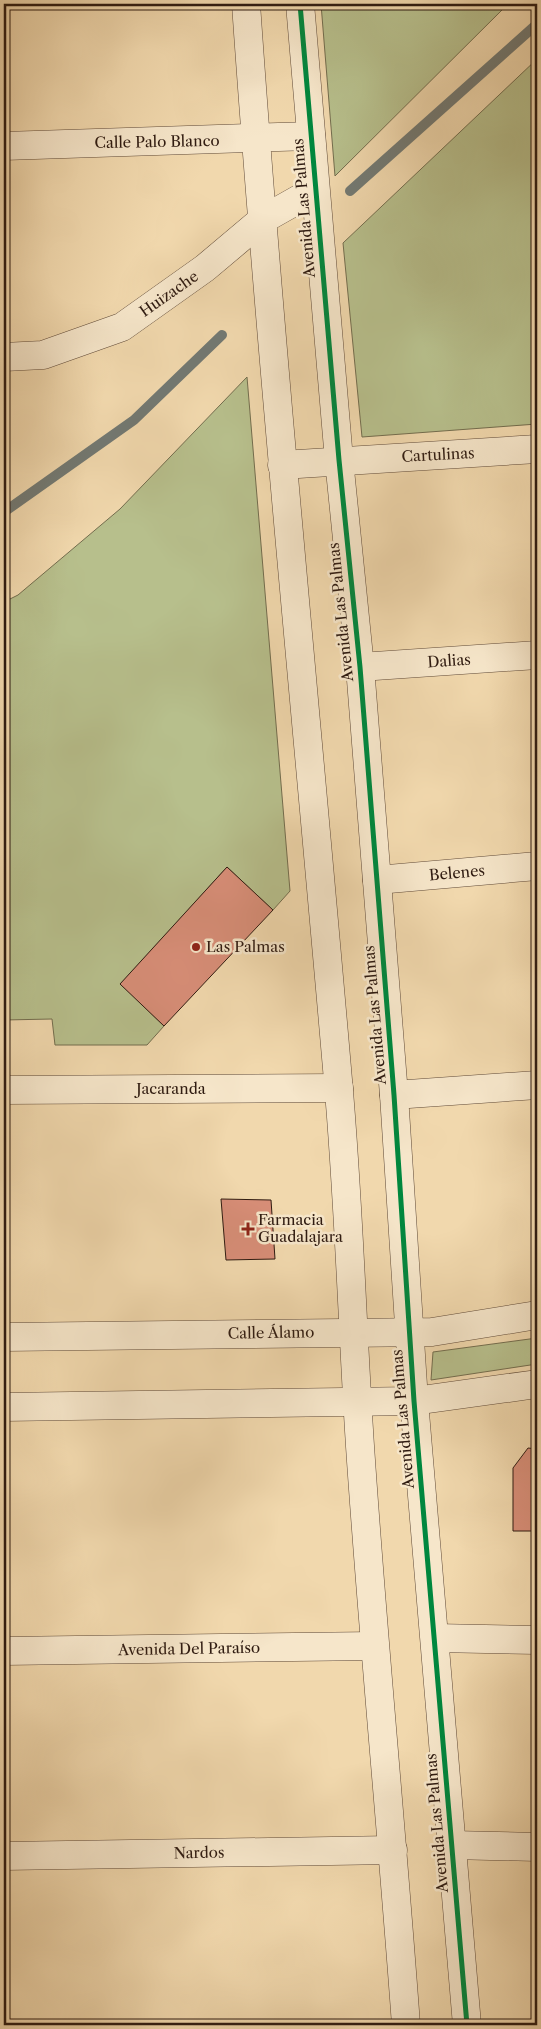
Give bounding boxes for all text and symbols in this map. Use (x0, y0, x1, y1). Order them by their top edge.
street label: Calle Palo Blanco (94, 131, 220, 152)
street label: Avenida Las Palmas (288, 138, 319, 280)
street label: Huizache (136, 266, 202, 321)
street label: Cartulinas (401, 443, 475, 466)
street label: Avenida Las Palmas (324, 542, 357, 684)
street label: Dalias (427, 650, 471, 671)
street label: Belenes (428, 861, 486, 884)
place label: Las Palmas (206, 937, 285, 956)
marker: Las Palmas (190, 941, 202, 953)
street label: Avenida Las Palmas (359, 945, 390, 1087)
street label: Jacaranda (134, 1079, 206, 1098)
place label: Farmacia Guadalajara (258, 1210, 343, 1246)
marker: Farmacia Guadalajara (242, 1223, 254, 1235)
street label: Calle Álamo (227, 1322, 315, 1343)
street label: Avenida Las Palmas (387, 1349, 418, 1491)
street label: Avenida Del Paraíso (117, 1638, 260, 1659)
street label: Avenida Las Palmas (421, 1753, 452, 1895)
street label: Nardos (173, 1843, 225, 1862)

